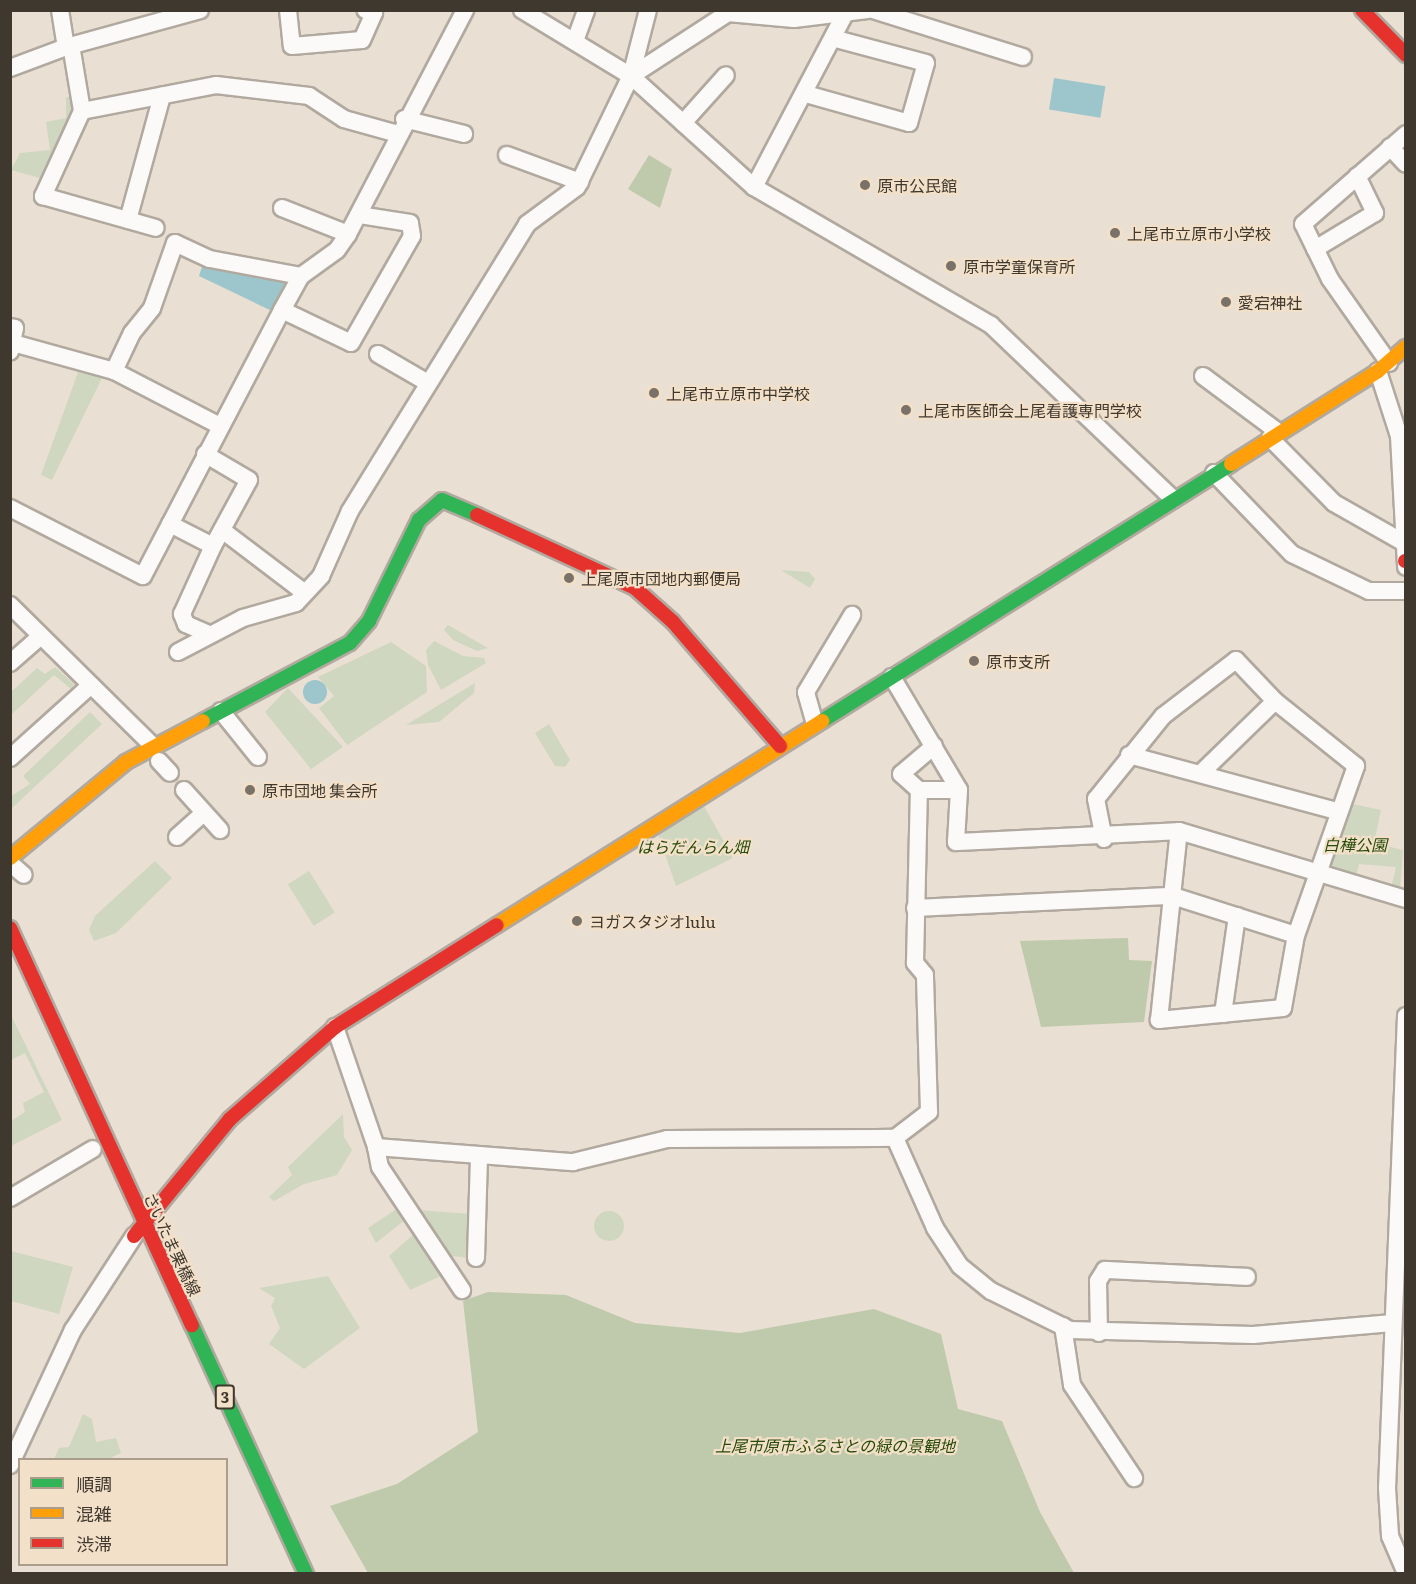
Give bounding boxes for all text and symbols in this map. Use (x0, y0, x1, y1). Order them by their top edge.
place label: 原市公民館 (877, 175, 957, 195)
marker: 原市公民館 (858, 178, 872, 192)
place label: 上尾市立原市小学校 (1127, 223, 1271, 243)
marker: 上尾市立原市小学校 (1108, 226, 1122, 240)
place label: 原市学童保育所 (963, 256, 1075, 276)
marker: 原市学童保育所 (944, 259, 958, 273)
place label: 愛宕神社 (1238, 292, 1302, 312)
marker: 愛宕神社 (1219, 295, 1233, 309)
place label: 上尾市立原市中学校 (666, 383, 810, 403)
marker: 上尾市立原市中学校 (647, 386, 661, 400)
place label: 上尾市医師会上尾看護専門学校 (918, 400, 1142, 420)
marker: 上尾市医師会上尾看護専門学校 (899, 403, 913, 417)
place label: 上尾原市団地内郵便局 (581, 568, 741, 588)
marker: 上尾原市団地内郵便局 (562, 571, 576, 585)
place label: 原市支所 (986, 651, 1050, 671)
marker: 原市支所 (967, 654, 981, 668)
place label: 原市団地 集会所 (262, 780, 377, 800)
marker: 原市団地 集会所 (243, 783, 257, 797)
park label: 白樺公園 (1323, 834, 1387, 854)
park label: はらだんらん畑 (637, 836, 749, 856)
place label: ヨガスタジオlulu (589, 911, 716, 931)
marker: ヨガスタジオlulu (570, 914, 584, 928)
street label: さいたま栗橋線 (141, 1189, 205, 1299)
road number: 3 (214, 1385, 236, 1409)
park label: 上尾市原市ふるさとの緑の景観地 (715, 1435, 955, 1455)
legend (18, 1458, 228, 1566)
text: 順調 (76, 1470, 112, 1497)
text: 混雑 (76, 1500, 112, 1527)
text: 渋滞 (76, 1530, 112, 1557)

